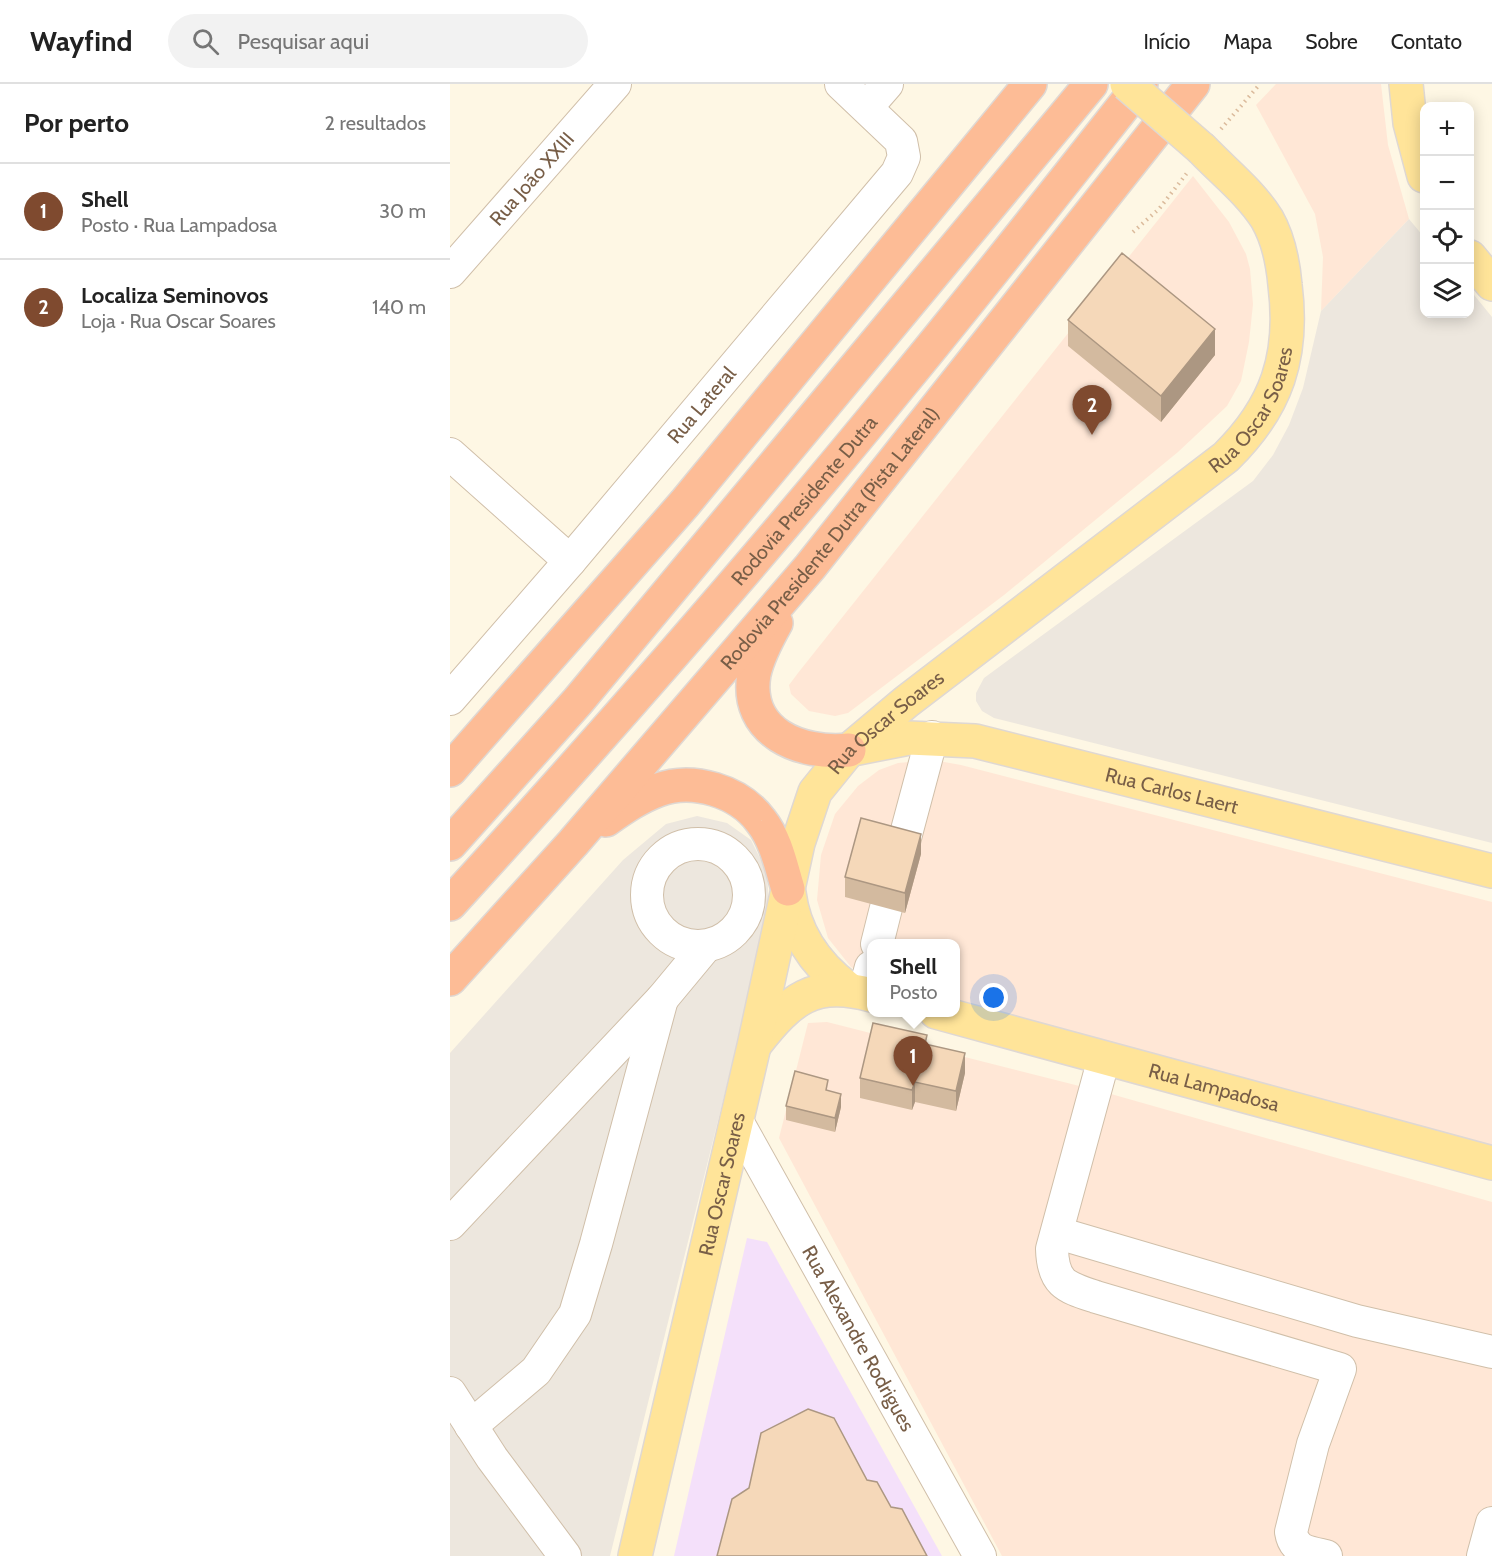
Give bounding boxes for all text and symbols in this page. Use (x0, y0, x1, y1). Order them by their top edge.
search box (168, 14, 588, 68)
text: Wayfind (30, 24, 132, 58)
icon: search (189, 25, 222, 58)
text: Pesquisar aqui (237, 28, 369, 55)
text: Início (1143, 29, 1190, 54)
text: Mapa (1223, 29, 1272, 54)
text: Sobre (1305, 29, 1358, 54)
text: Contato (1391, 29, 1462, 54)
map controls (1420, 102, 1474, 318)
button: + (1420, 102, 1474, 156)
text: Por perto (24, 107, 129, 139)
text: 2 resultados (325, 111, 426, 135)
street label: Rua João XXIII (484, 127, 579, 230)
button: − (1420, 156, 1474, 210)
text: Shell (81, 186, 129, 213)
text: 1 (40, 199, 47, 223)
text: 30 m (379, 199, 426, 223)
button: locate (1420, 210, 1474, 264)
text: Posto · Rua Lampadosa (81, 213, 277, 237)
button: layers (1420, 264, 1474, 318)
text: Localiza Seminovos (81, 282, 268, 309)
text: 2 (38, 295, 49, 319)
text: 140 m (372, 295, 426, 319)
text: Loja · Rua Oscar Soares (81, 309, 276, 333)
street label: Rua Oscar Soares (1204, 345, 1297, 478)
street label: Rua Lateral (662, 361, 741, 448)
pin: 2 (1072, 386, 1112, 435)
street label: Rodovia Presidente Dutra (Pista Lateral) (715, 402, 944, 675)
street label: Rodovia Presidente Dutra (726, 410, 883, 590)
street label: Rua Oscar Soares (822, 665, 949, 779)
street label: Rua Carlos Laert (1103, 762, 1241, 819)
popup (867, 939, 960, 1017)
text: Shell (889, 953, 937, 980)
text: Posto (889, 980, 938, 1004)
your location (979, 983, 1008, 1012)
pin: 1 (894, 1036, 932, 1086)
street label: Rua Lampadosa (1146, 1058, 1282, 1117)
street label: Rua Oscar Soares (693, 1110, 750, 1258)
street label: Rua Alexandre Rodrigues (797, 1241, 920, 1435)

